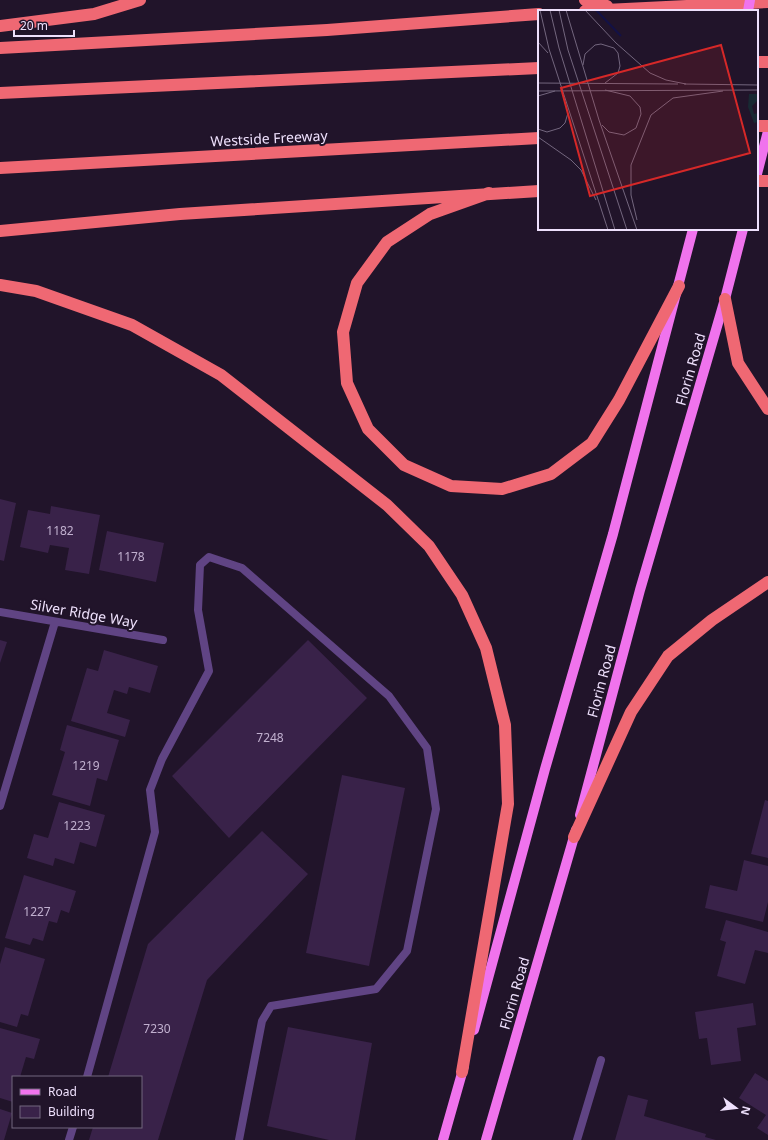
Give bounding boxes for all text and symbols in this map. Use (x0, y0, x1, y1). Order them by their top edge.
inset map (538, 10, 758, 230)
scale bar (14, 12, 74, 38)
text: 20 m (20, 17, 48, 34)
street label: Westside Freeway (210, 125, 329, 151)
street label: Florin Road (671, 330, 709, 408)
house number: 1182 (46, 522, 74, 539)
house number: 1178 (117, 548, 145, 565)
street label: Silver Ridge Way (29, 594, 140, 632)
street label: Florin Road (582, 642, 620, 720)
house number: 7248 (256, 729, 284, 746)
house number: 1219 (72, 757, 100, 774)
house number: 1223 (63, 817, 91, 834)
house number: 1227 (23, 903, 51, 920)
street label: Florin Road (495, 954, 533, 1032)
house number: 7230 (143, 1020, 171, 1037)
legend (12, 1076, 142, 1128)
text: Road (48, 1083, 77, 1100)
north arrow (716, 1088, 756, 1128)
text: Building (48, 1103, 95, 1120)
text: N (738, 1104, 755, 1117)

